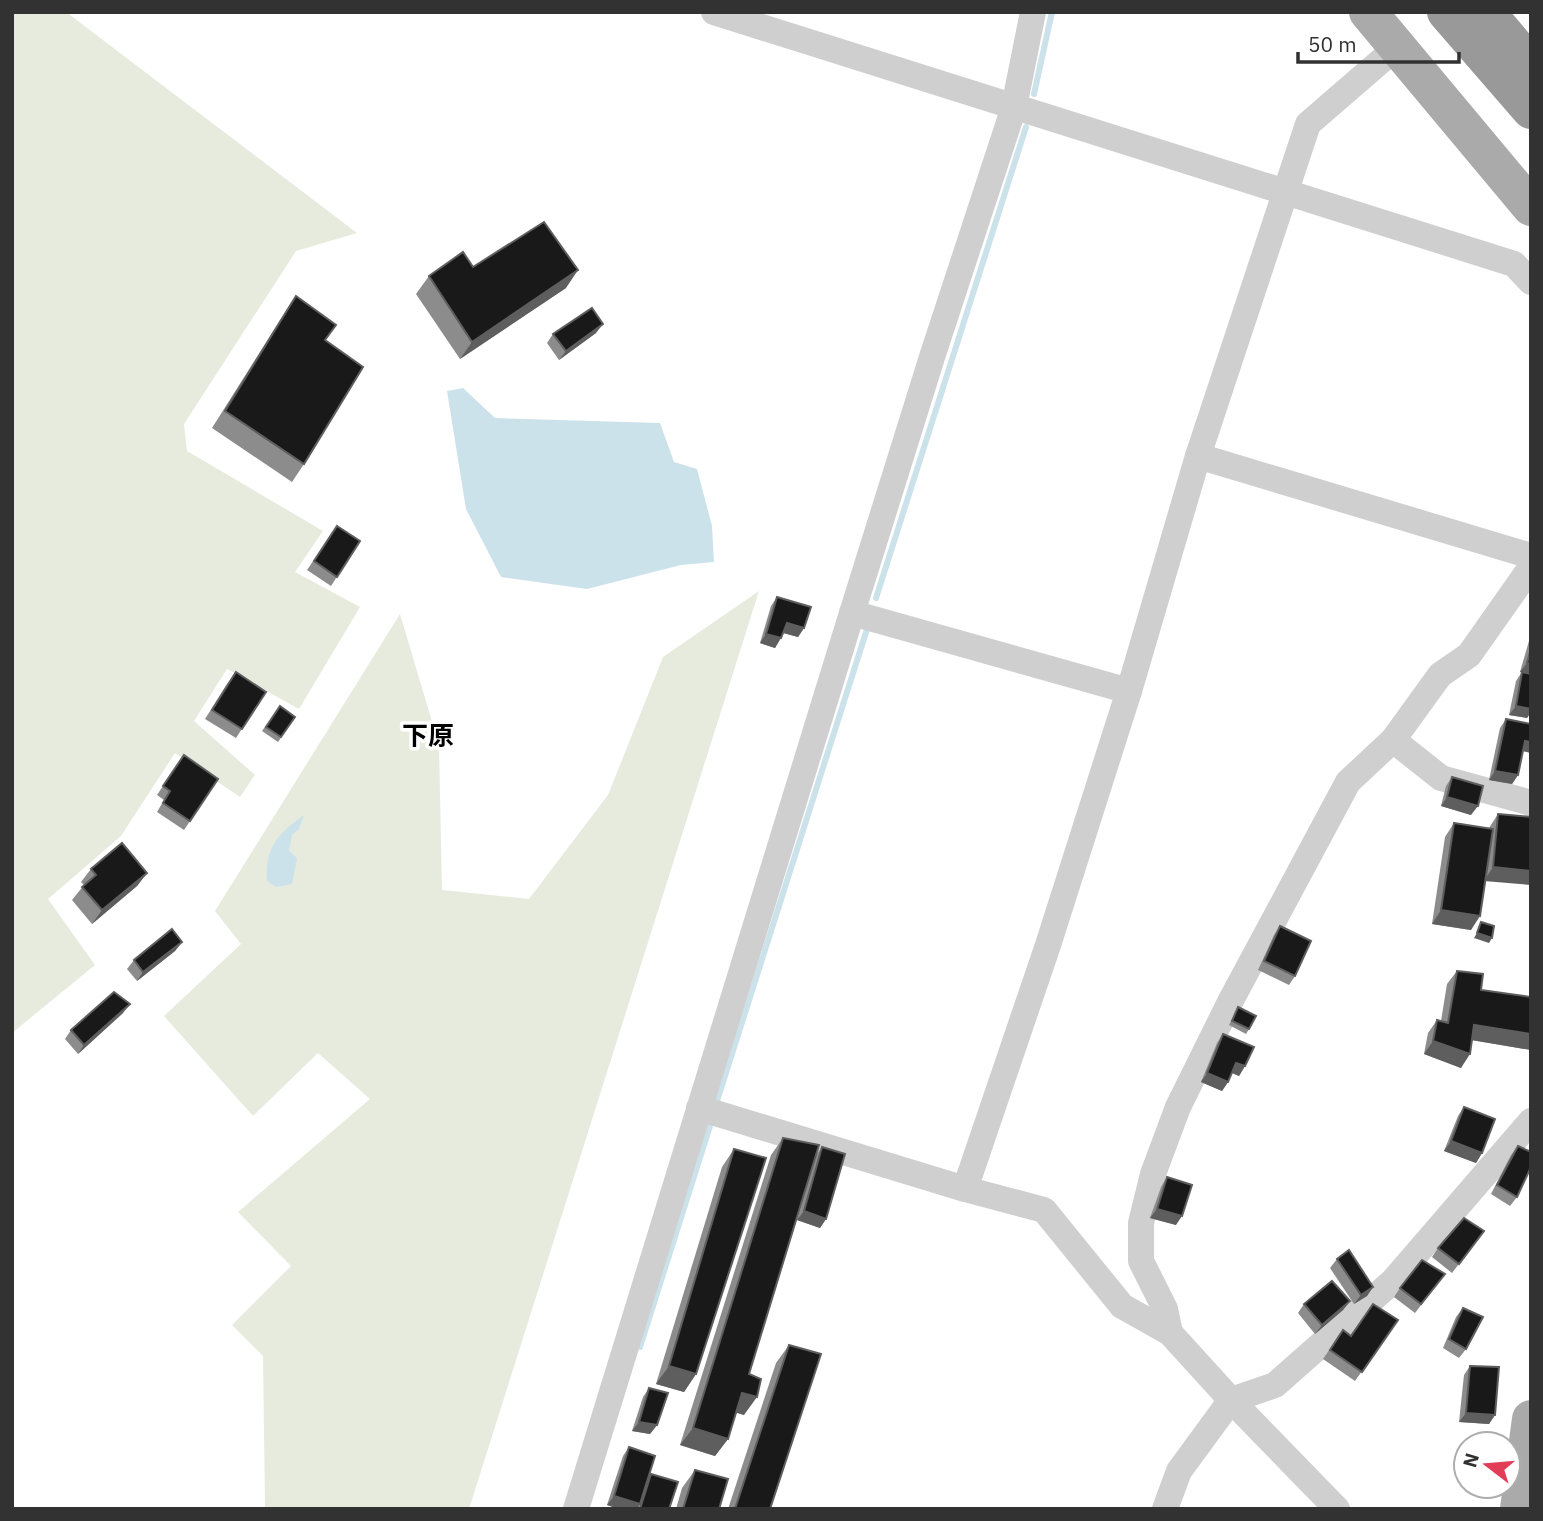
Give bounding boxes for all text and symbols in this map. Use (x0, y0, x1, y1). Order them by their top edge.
scale bar (1298, 21, 1459, 65)
text: 50 m (1308, 30, 1357, 58)
district label: 下原 (402, 718, 454, 752)
north arrow (1452, 1430, 1522, 1500)
text: N (1457, 1450, 1484, 1470)

